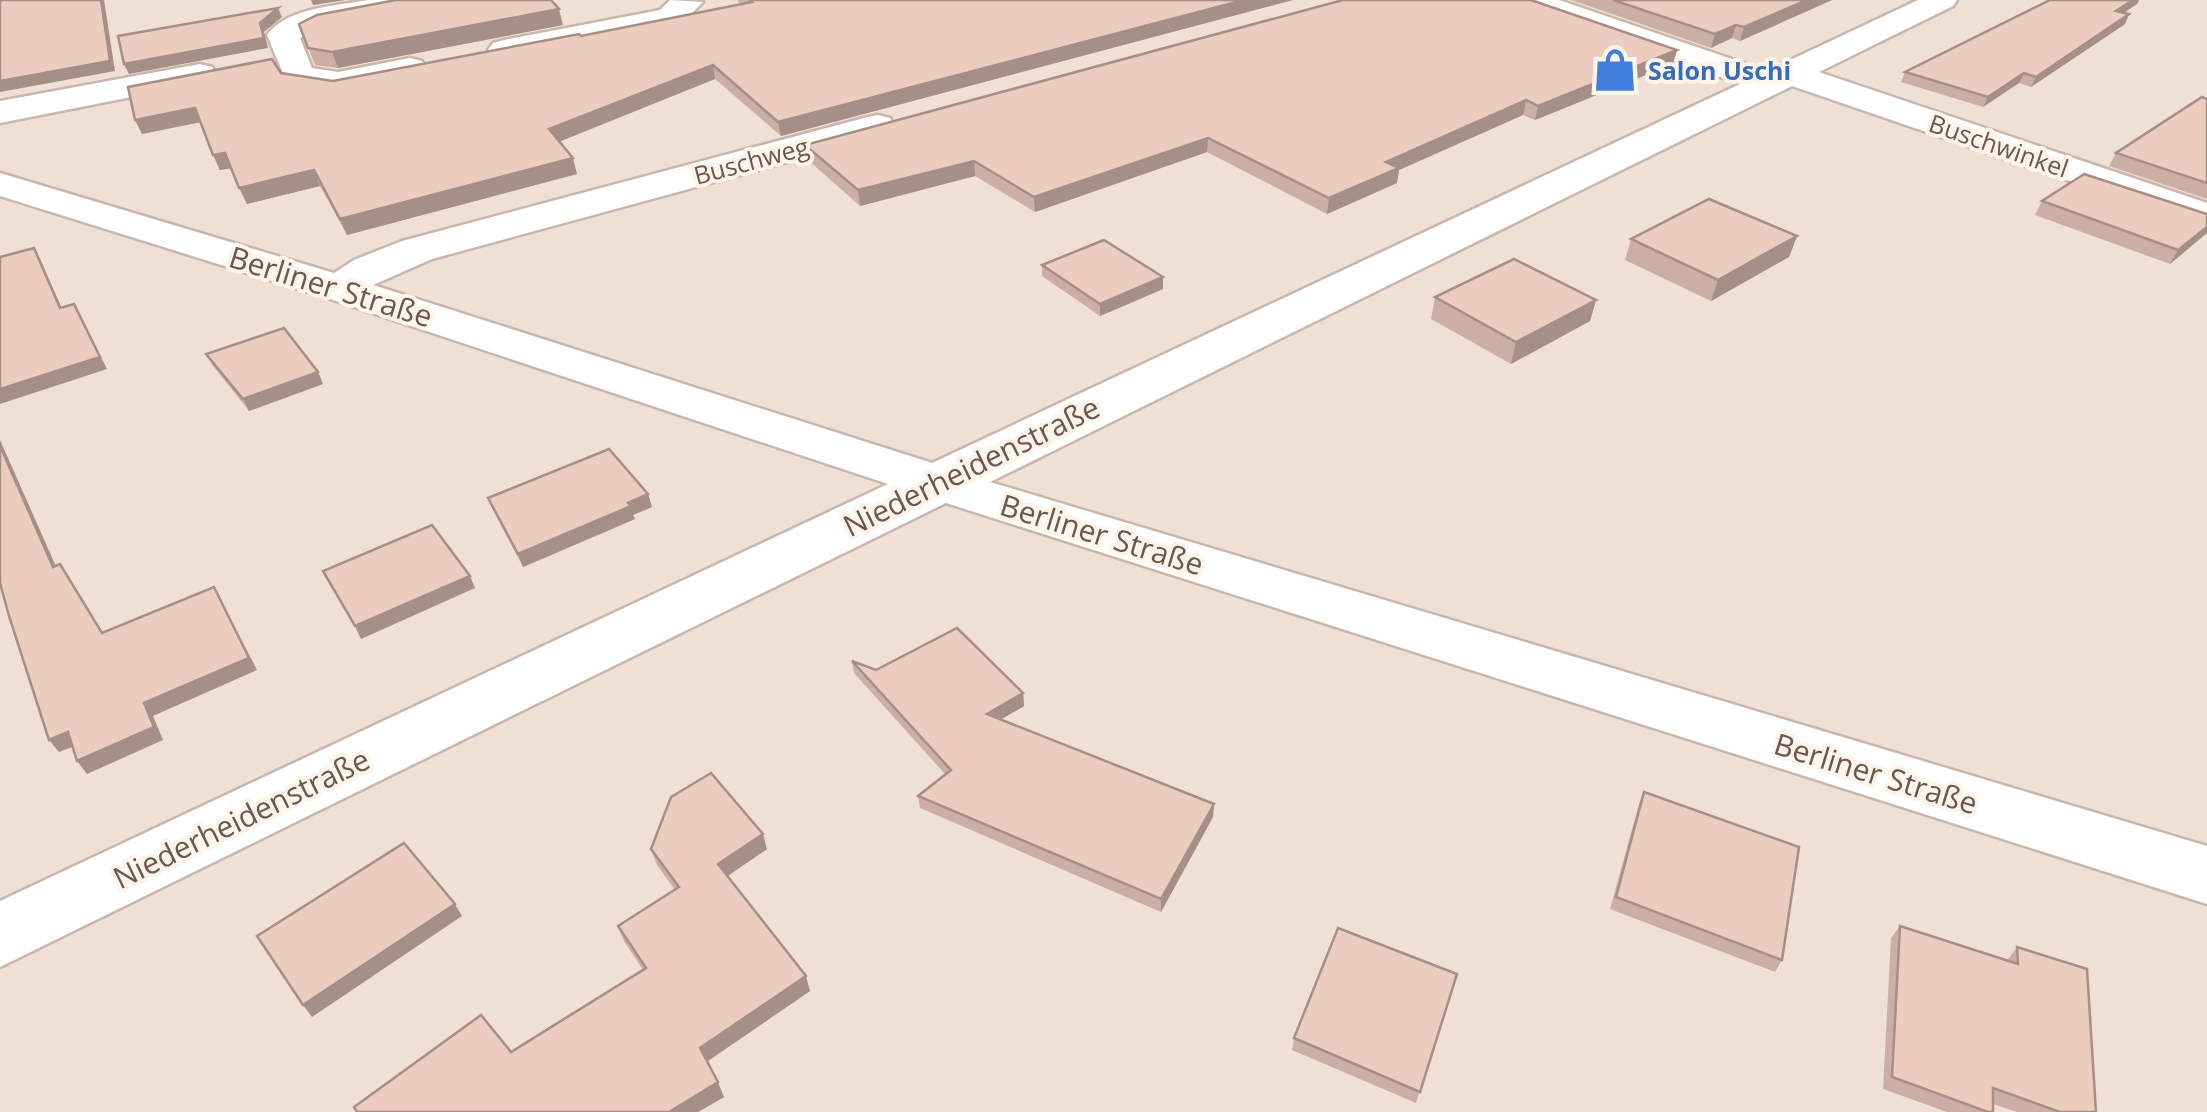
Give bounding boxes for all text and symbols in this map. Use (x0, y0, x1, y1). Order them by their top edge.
shop icon: Salon Uschi (1591, 46, 1639, 94)
place label: Salon Uschi (1648, 53, 1791, 87)
street label: Buschwinkel (1925, 105, 2073, 185)
street label: Buschweg (690, 128, 813, 192)
street label: Berliner Straße (224, 236, 438, 336)
street label: Niederheidenstraße (836, 386, 1106, 546)
street label: Berliner Straße (995, 484, 1209, 584)
street label: Berliner Straße (1769, 723, 1983, 823)
street label: Niederheidenstraße (106, 738, 376, 898)

